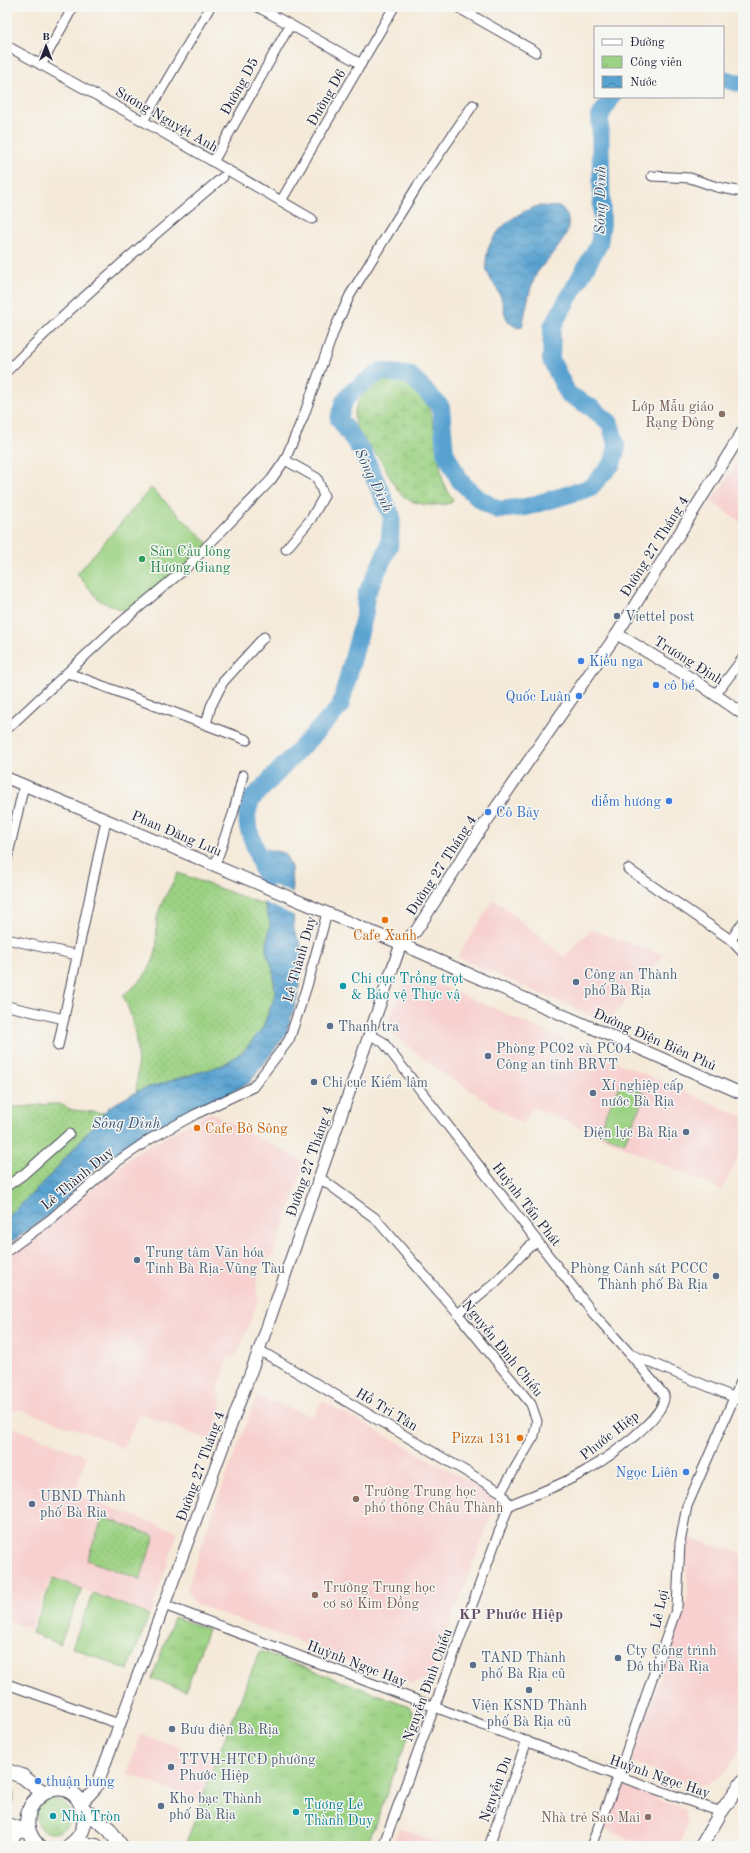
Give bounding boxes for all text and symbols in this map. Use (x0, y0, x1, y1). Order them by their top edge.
north arrow (26, 26, 66, 66)
legend (594, 26, 724, 98)
text: B (42, 32, 50, 43)
text: Đường (630, 37, 665, 49)
street label: Đường D5 (218, 55, 261, 118)
text: Công viên (630, 57, 682, 69)
street label: Đường D6 (305, 67, 349, 128)
text: Nước (630, 77, 657, 89)
street label: Sương Nguyệt Anh (113, 85, 221, 155)
water label: Sông Dinh (593, 165, 610, 235)
place label: Lớp Mẫu giáo Rạng Đông (631, 399, 714, 430)
marker: Lớp Mẫu giáo Rạng Đông (717, 409, 727, 419)
water label: Sông Dinh (351, 446, 395, 515)
street label: Đường 27 Tháng 4 (618, 494, 692, 599)
place label: Sân Cầu lông Hương Giang (150, 543, 231, 575)
marker: Sân Cầu lông Hương Giang (137, 554, 147, 564)
place label: Viettel post (625, 610, 695, 624)
marker: Viettel post (612, 611, 622, 621)
street label: Trương Định (651, 634, 726, 688)
place label: Kiều nga (589, 653, 643, 669)
marker: Kiều nga (576, 656, 586, 666)
place label: cô bé (664, 679, 695, 693)
marker: cô bé (651, 680, 661, 690)
place label: Quốc Luân (505, 689, 571, 704)
marker: Quốc Luân (574, 691, 584, 701)
place label: diễm hương (591, 794, 661, 809)
marker: diễm hương (664, 796, 674, 806)
place label: Cô Bảy (496, 806, 541, 820)
marker: Cô Bảy (483, 807, 493, 817)
street label: Phan Đăng Lưu (129, 809, 224, 859)
street label: Đường 27 Tháng 4 (404, 813, 479, 918)
street label: Lê Thành Duy (281, 914, 319, 1004)
marker: Cafe Xanh (380, 915, 390, 925)
place label: Cafe Xanh (353, 929, 417, 943)
place label: Công an Thành phố Bà Rịa (584, 968, 678, 998)
place label: Chi cục Trồng trọt & Bảo vệ Thực vậ (351, 970, 464, 1002)
marker: Công an Thành phố Bà Rịa (571, 977, 581, 987)
marker: Chi cục Trồng trọt & Bảo vệ Thực vậ (338, 981, 348, 991)
street label: Đường Điện Biên Phủ (591, 1007, 719, 1073)
place label: Thanh tra (338, 1020, 399, 1034)
marker: Thanh tra (325, 1021, 335, 1031)
place label: Phòng PC02 và PC04 Công an tỉnh BRVT (496, 1042, 632, 1072)
marker: Phòng PC02 và PC04 Công an tỉnh BRVT (483, 1051, 493, 1061)
place label: Chi cục Kiểm lâm (322, 1074, 428, 1090)
marker: Chi cục Kiểm lâm (309, 1077, 319, 1087)
place label: Xí nghiệp cấp nước Bà Rịa (601, 1078, 684, 1109)
marker: Xí nghiệp cấp nước Bà Rịa (588, 1088, 598, 1098)
street label: Đường 27 Tháng 4 (284, 1104, 335, 1218)
water label: Sông Dinh (92, 1117, 161, 1132)
place label: Cafe Bờ Sông (205, 1122, 288, 1136)
marker: Cafe Bờ Sông (192, 1123, 202, 1133)
place label: Điện lực Bà Rịa (583, 1126, 678, 1140)
marker: Điện lực Bà Rịa (681, 1127, 691, 1137)
street label: Lê Thành Duy (39, 1144, 117, 1213)
street label: Huỳnh Tấn Phát (489, 1160, 564, 1249)
place label: Trung tâm Văn hóa Tỉnh Bà Rịa-Vũng Tàu (145, 1246, 285, 1276)
marker: Trung tâm Văn hóa Tỉnh Bà Rịa-Vũng Tàu (132, 1255, 142, 1265)
place label: Phòng Cảnh sát PCCC Thành phố Bà Rịa (570, 1262, 708, 1292)
marker: Phòng Cảnh sát PCCC Thành phố Bà Rịa (711, 1271, 721, 1281)
street label: Nguyễn Đình Chiểu (459, 1297, 547, 1400)
street label: Hồ Tri Tân (353, 1384, 421, 1434)
street label: Đường 27 Tháng 4 (175, 1409, 227, 1523)
street label: Phước Hiệp (578, 1409, 642, 1463)
place label: Pizza 131 (451, 1432, 512, 1446)
marker: Pizza 131 (515, 1433, 525, 1443)
place label: Ngọc Liên (616, 1466, 678, 1480)
marker: Ngọc Liên (681, 1467, 691, 1477)
place label: Trường Trung học phổ thông Châu Thành (364, 1485, 504, 1515)
place label: UBND Thành phố Bà Rịa (40, 1490, 126, 1520)
marker: Trường Trung học phổ thông Châu Thành (351, 1494, 361, 1504)
marker: UBND Thành phố Bà Rịa (27, 1499, 37, 1509)
place label: Trường Trung học cơ sở Kim Đồng (323, 1581, 435, 1611)
street label: Lê Lợi (649, 1588, 671, 1630)
marker: Trường Trung học cơ sở Kim Đồng (310, 1590, 320, 1600)
district label: KP Phước Hiệp (459, 1608, 563, 1623)
street label: Nguyễn Đình Chiểu (399, 1626, 455, 1744)
street label: Huỳnh Ngọc Hay (305, 1638, 409, 1690)
place label: Cty Công trình Đô thị Bà Rịa (626, 1644, 717, 1674)
place label: TAND Thành phố Bà Rịa cũ (481, 1651, 566, 1681)
marker: Cty Công trình Đô thị Bà Rịa (613, 1653, 623, 1663)
marker: TAND Thành phố Bà Rịa cũ (468, 1660, 478, 1670)
marker: Viện KSND Thành phố Bà Rịa cũ (524, 1685, 534, 1695)
place label: Viện KSND Thành phố Bà Rịa cũ (471, 1699, 588, 1729)
place label: Bưu điện Bà Rịa (180, 1723, 279, 1737)
marker: Bưu điện Bà Rịa (167, 1724, 177, 1734)
place label: TTVH-HTCĐ phường Phước Hiệp (179, 1753, 316, 1783)
street label: Huỳnh Ngọc Hay (608, 1753, 712, 1801)
street label: Nguyễn Du (477, 1754, 515, 1824)
marker: TTVH-HTCĐ phường Phước Hiệp (166, 1762, 176, 1772)
place label: thuận hưng (46, 1775, 115, 1789)
marker: thuận hưng (33, 1776, 43, 1786)
place label: Kho bạc Thành phố Bà Rịa (169, 1792, 262, 1822)
place label: Tượng Lê Thành Duy (304, 1798, 374, 1828)
marker: Kho bạc Thành phố Bà Rịa (156, 1801, 166, 1811)
marker: Tượng Lê Thành Duy (291, 1807, 301, 1817)
place label: Nhà Tròn (61, 1810, 121, 1824)
marker: Nhà Tròn (48, 1811, 58, 1821)
place label: Nhà trẻ Sao Mai (541, 1811, 640, 1825)
marker: Nhà trẻ Sao Mai (643, 1812, 653, 1822)

